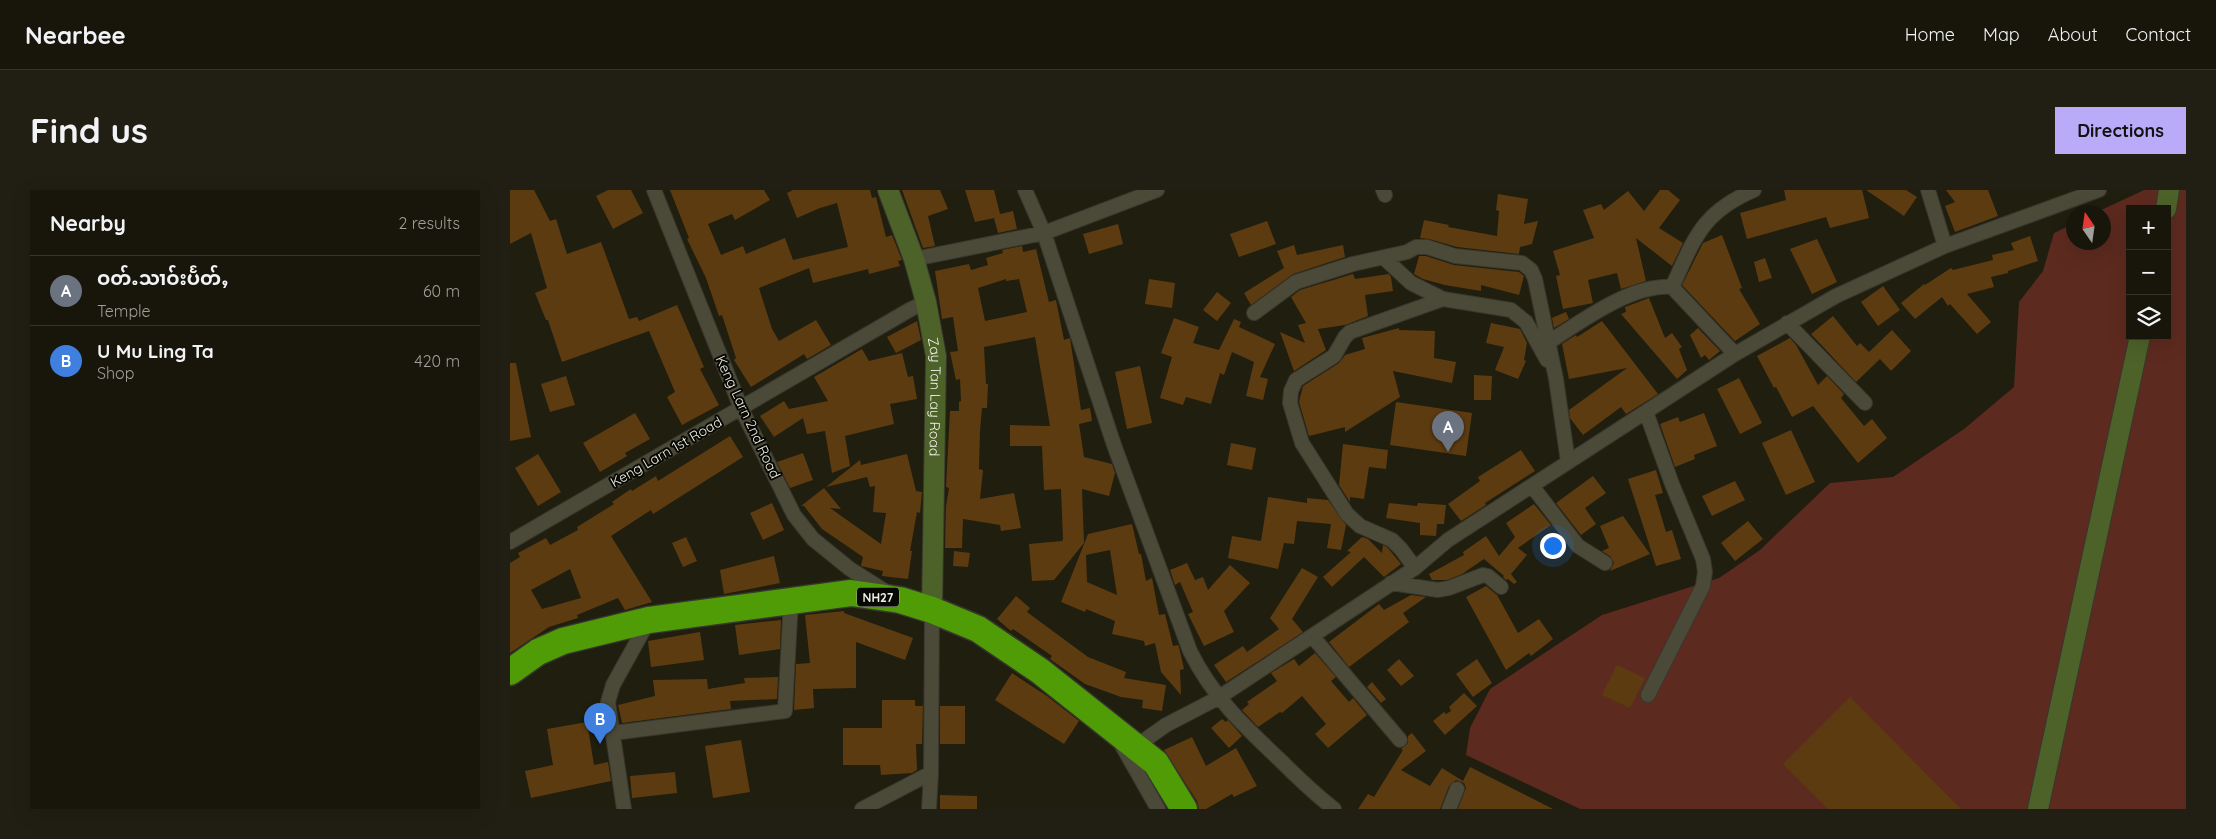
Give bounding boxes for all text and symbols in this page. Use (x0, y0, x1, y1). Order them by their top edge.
text: Nearbee (25, 20, 126, 50)
text: Home (1905, 23, 1955, 46)
text: Map (1983, 23, 2020, 46)
text: About (2048, 23, 2098, 46)
text: Contact (2126, 23, 2191, 46)
button: Directions (2055, 107, 2186, 154)
text: Find us (30, 108, 148, 152)
north arrow (2066, 205, 2111, 250)
map controls (2126, 205, 2171, 340)
button: + (2126, 205, 2171, 250)
text: Nearby (50, 210, 126, 236)
text: 2 results (398, 213, 460, 233)
button: − (2126, 250, 2171, 295)
text: ဝတ်ႉသၢဝ်းပႅတ်ႇ (97, 266, 229, 290)
text: A (61, 281, 71, 301)
text: 60 m (423, 281, 460, 301)
button: layers (2126, 295, 2171, 340)
text: Temple (97, 301, 151, 321)
street label: Zay Tan Lay Road (924, 336, 945, 456)
text: U Mu Ling Ta (97, 339, 214, 363)
text: B (61, 351, 71, 371)
text: 420 m (414, 351, 460, 371)
street label: Keng Larn 2nd Road (712, 353, 784, 481)
text: Shop (97, 363, 134, 383)
pin: A (1432, 411, 1464, 452)
street label: Keng Larn 1st Road (607, 413, 725, 491)
your location (1540, 533, 1566, 559)
road number: NH27 (857, 588, 899, 607)
pin: B (584, 703, 616, 744)

